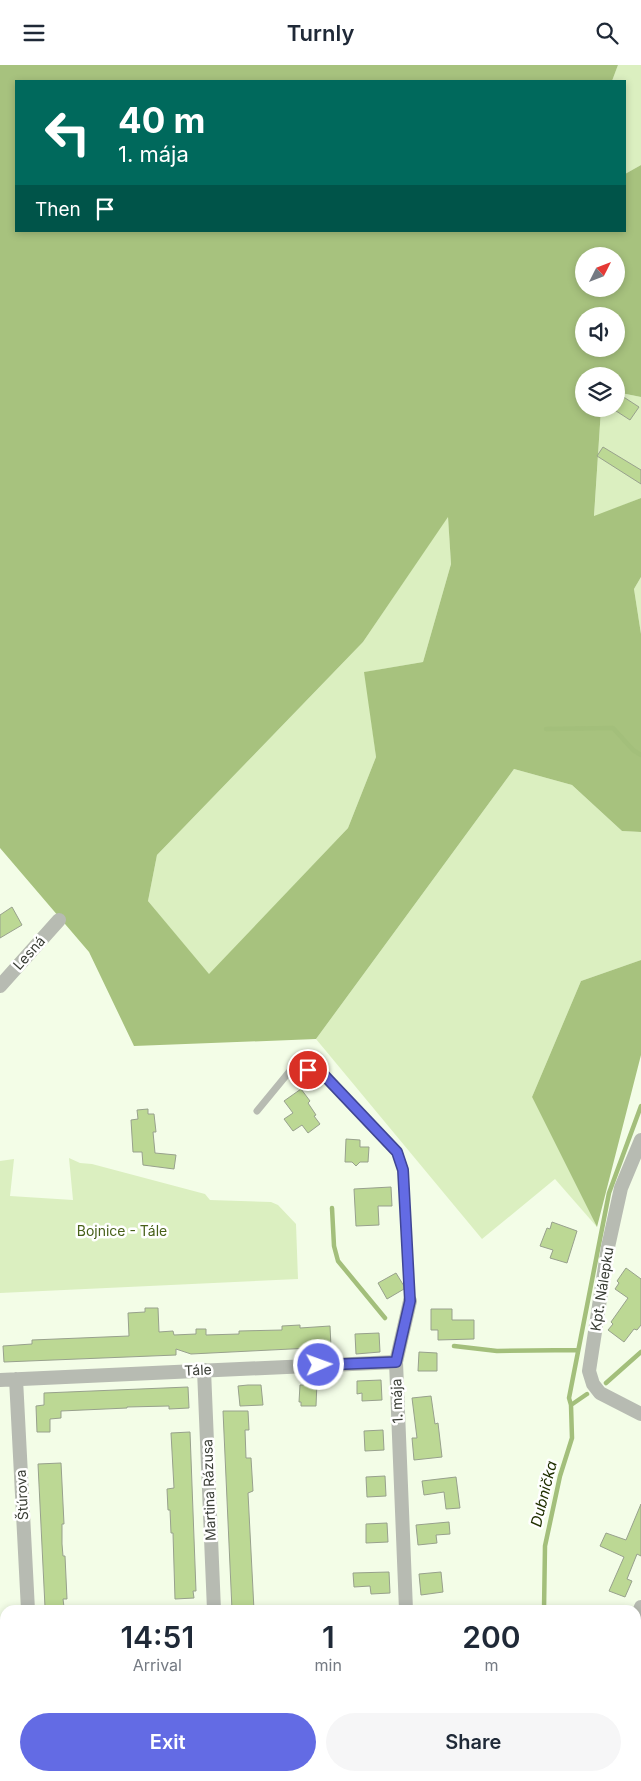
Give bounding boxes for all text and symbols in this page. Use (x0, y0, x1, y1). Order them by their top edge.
icon: menu (20, 19, 48, 47)
icon: search (593, 19, 621, 47)
text: Turnly (287, 20, 354, 46)
text: 40 m (118, 99, 206, 141)
icon: left (35, 100, 100, 165)
text: 1. mája (118, 141, 189, 167)
icon: arrive (91, 195, 119, 223)
text: Then (35, 198, 81, 221)
north arrow (575, 247, 625, 297)
map controls (575, 247, 625, 417)
button: sound (575, 307, 625, 357)
button: layers (575, 367, 625, 417)
street label: Lesná (9, 932, 48, 973)
pin (287, 1049, 329, 1091)
icon: arrive (294, 1056, 322, 1084)
park label: Bojnice - Tále (77, 1222, 167, 1239)
street label: Kpt. Nálepku (586, 1246, 617, 1332)
position arrow (292, 1338, 344, 1390)
street label: Tále (184, 1360, 212, 1379)
street label: 1. mája (387, 1378, 406, 1424)
street label: Martina Rázusa (198, 1439, 219, 1541)
water label: Dubnička (526, 1459, 561, 1529)
street label: Štúrova (12, 1469, 31, 1521)
text: 14:51 (120, 1619, 194, 1655)
text: 1 (322, 1619, 335, 1655)
text: 200 (462, 1619, 521, 1655)
text: Arrival (133, 1655, 182, 1675)
text: min (315, 1655, 342, 1675)
text: m (484, 1655, 498, 1675)
button: Exit (20, 1713, 316, 1771)
button: Share (326, 1713, 621, 1771)

